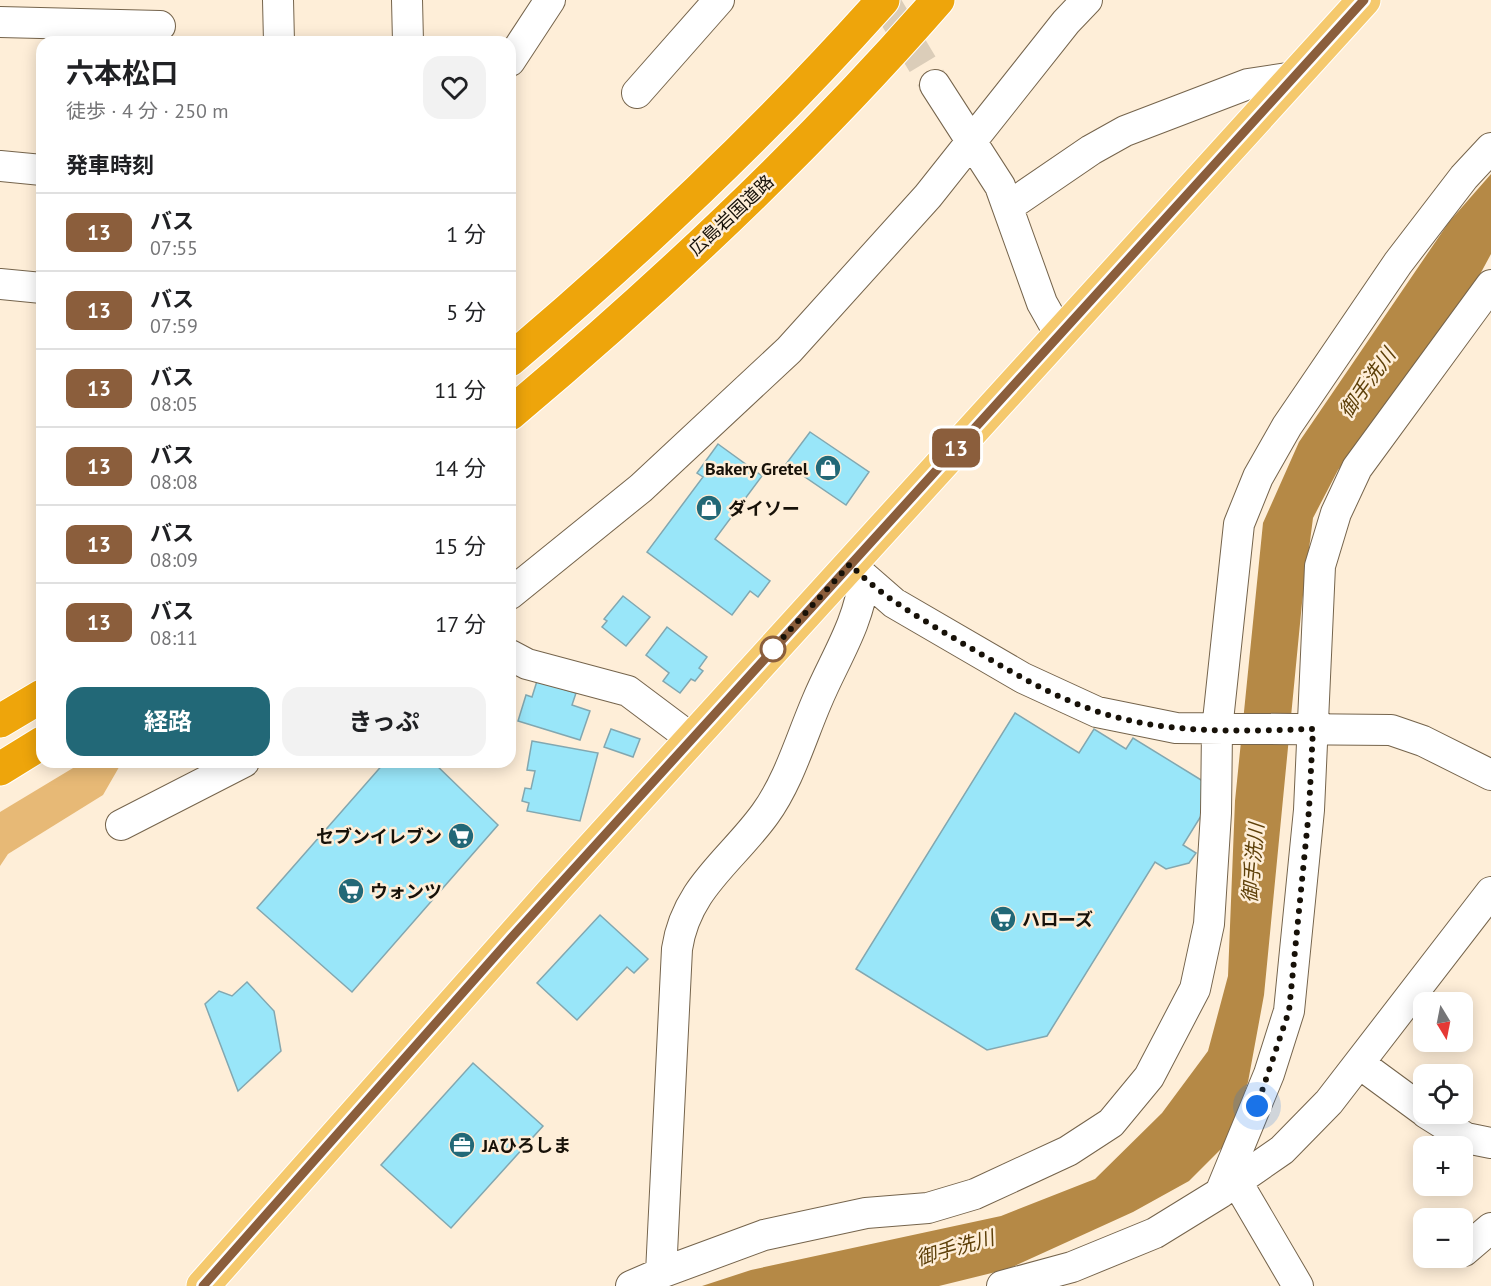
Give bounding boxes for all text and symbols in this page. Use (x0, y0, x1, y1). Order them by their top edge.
text: 六本松口 (66, 54, 178, 91)
button: heart (423, 56, 486, 119)
text: 徒歩 · 4 分 · 250 m (66, 98, 229, 124)
text: 発車時刻 (66, 151, 154, 179)
street label: 広島岩国道路 (684, 170, 778, 260)
text: バス (150, 207, 194, 235)
text: 13 (87, 219, 111, 246)
text: 1 分 (446, 220, 486, 248)
text: 07:55 (150, 235, 198, 261)
text: バス (150, 285, 194, 313)
text: 13 (87, 297, 111, 324)
text: 5 分 (446, 298, 486, 326)
text: 07:59 (150, 313, 198, 339)
water label: 御手洗川 (1333, 341, 1402, 423)
text: バス (150, 363, 194, 391)
text: 13 (87, 375, 111, 402)
text: 11 分 (434, 376, 486, 404)
text: 08:05 (150, 391, 198, 417)
line badge: 13 (929, 428, 983, 468)
text: 13 (944, 435, 968, 462)
text: バス (150, 441, 194, 469)
text: 13 (87, 453, 111, 480)
shop icon: Bakery Gretel (813, 453, 843, 483)
text: 14 分 (434, 454, 486, 482)
place label: Bakery Gretel (705, 457, 809, 480)
text: 08:08 (150, 469, 198, 495)
shop icon: ダイソー (694, 493, 724, 523)
place label: ダイソー (728, 497, 800, 520)
text: バス (150, 519, 194, 547)
text: 13 (87, 531, 111, 558)
text: 15 分 (434, 532, 486, 560)
text: 08:09 (150, 547, 198, 573)
text: バス (150, 597, 194, 625)
text: 13 (87, 609, 111, 636)
text: 17 分 (435, 610, 486, 638)
text: 08:11 (150, 625, 198, 651)
unlabelled marker (760, 636, 786, 662)
button: 経路 (66, 687, 270, 756)
button: きっぷ (282, 687, 486, 756)
water label: 御手洗川 (1237, 820, 1270, 904)
supermarket icon: セブンイレブン (446, 821, 476, 851)
place label: セブンイレブン (316, 825, 442, 848)
supermarket icon: ウォンツ (336, 876, 366, 906)
place label: ウォンツ (370, 880, 442, 903)
supermarket icon: ハローズ (988, 904, 1018, 934)
place label: ハローズ (1022, 908, 1093, 931)
north arrow (1413, 992, 1473, 1052)
map controls (1413, 992, 1473, 1268)
button: locate (1413, 1064, 1473, 1124)
your location (1242, 1091, 1272, 1121)
office icon: JAひろしま (447, 1130, 477, 1160)
place label: JAひろしま (481, 1134, 571, 1157)
button: + (1413, 1136, 1473, 1196)
button: − (1413, 1208, 1473, 1268)
water label: 御手洗川 (913, 1224, 999, 1272)

